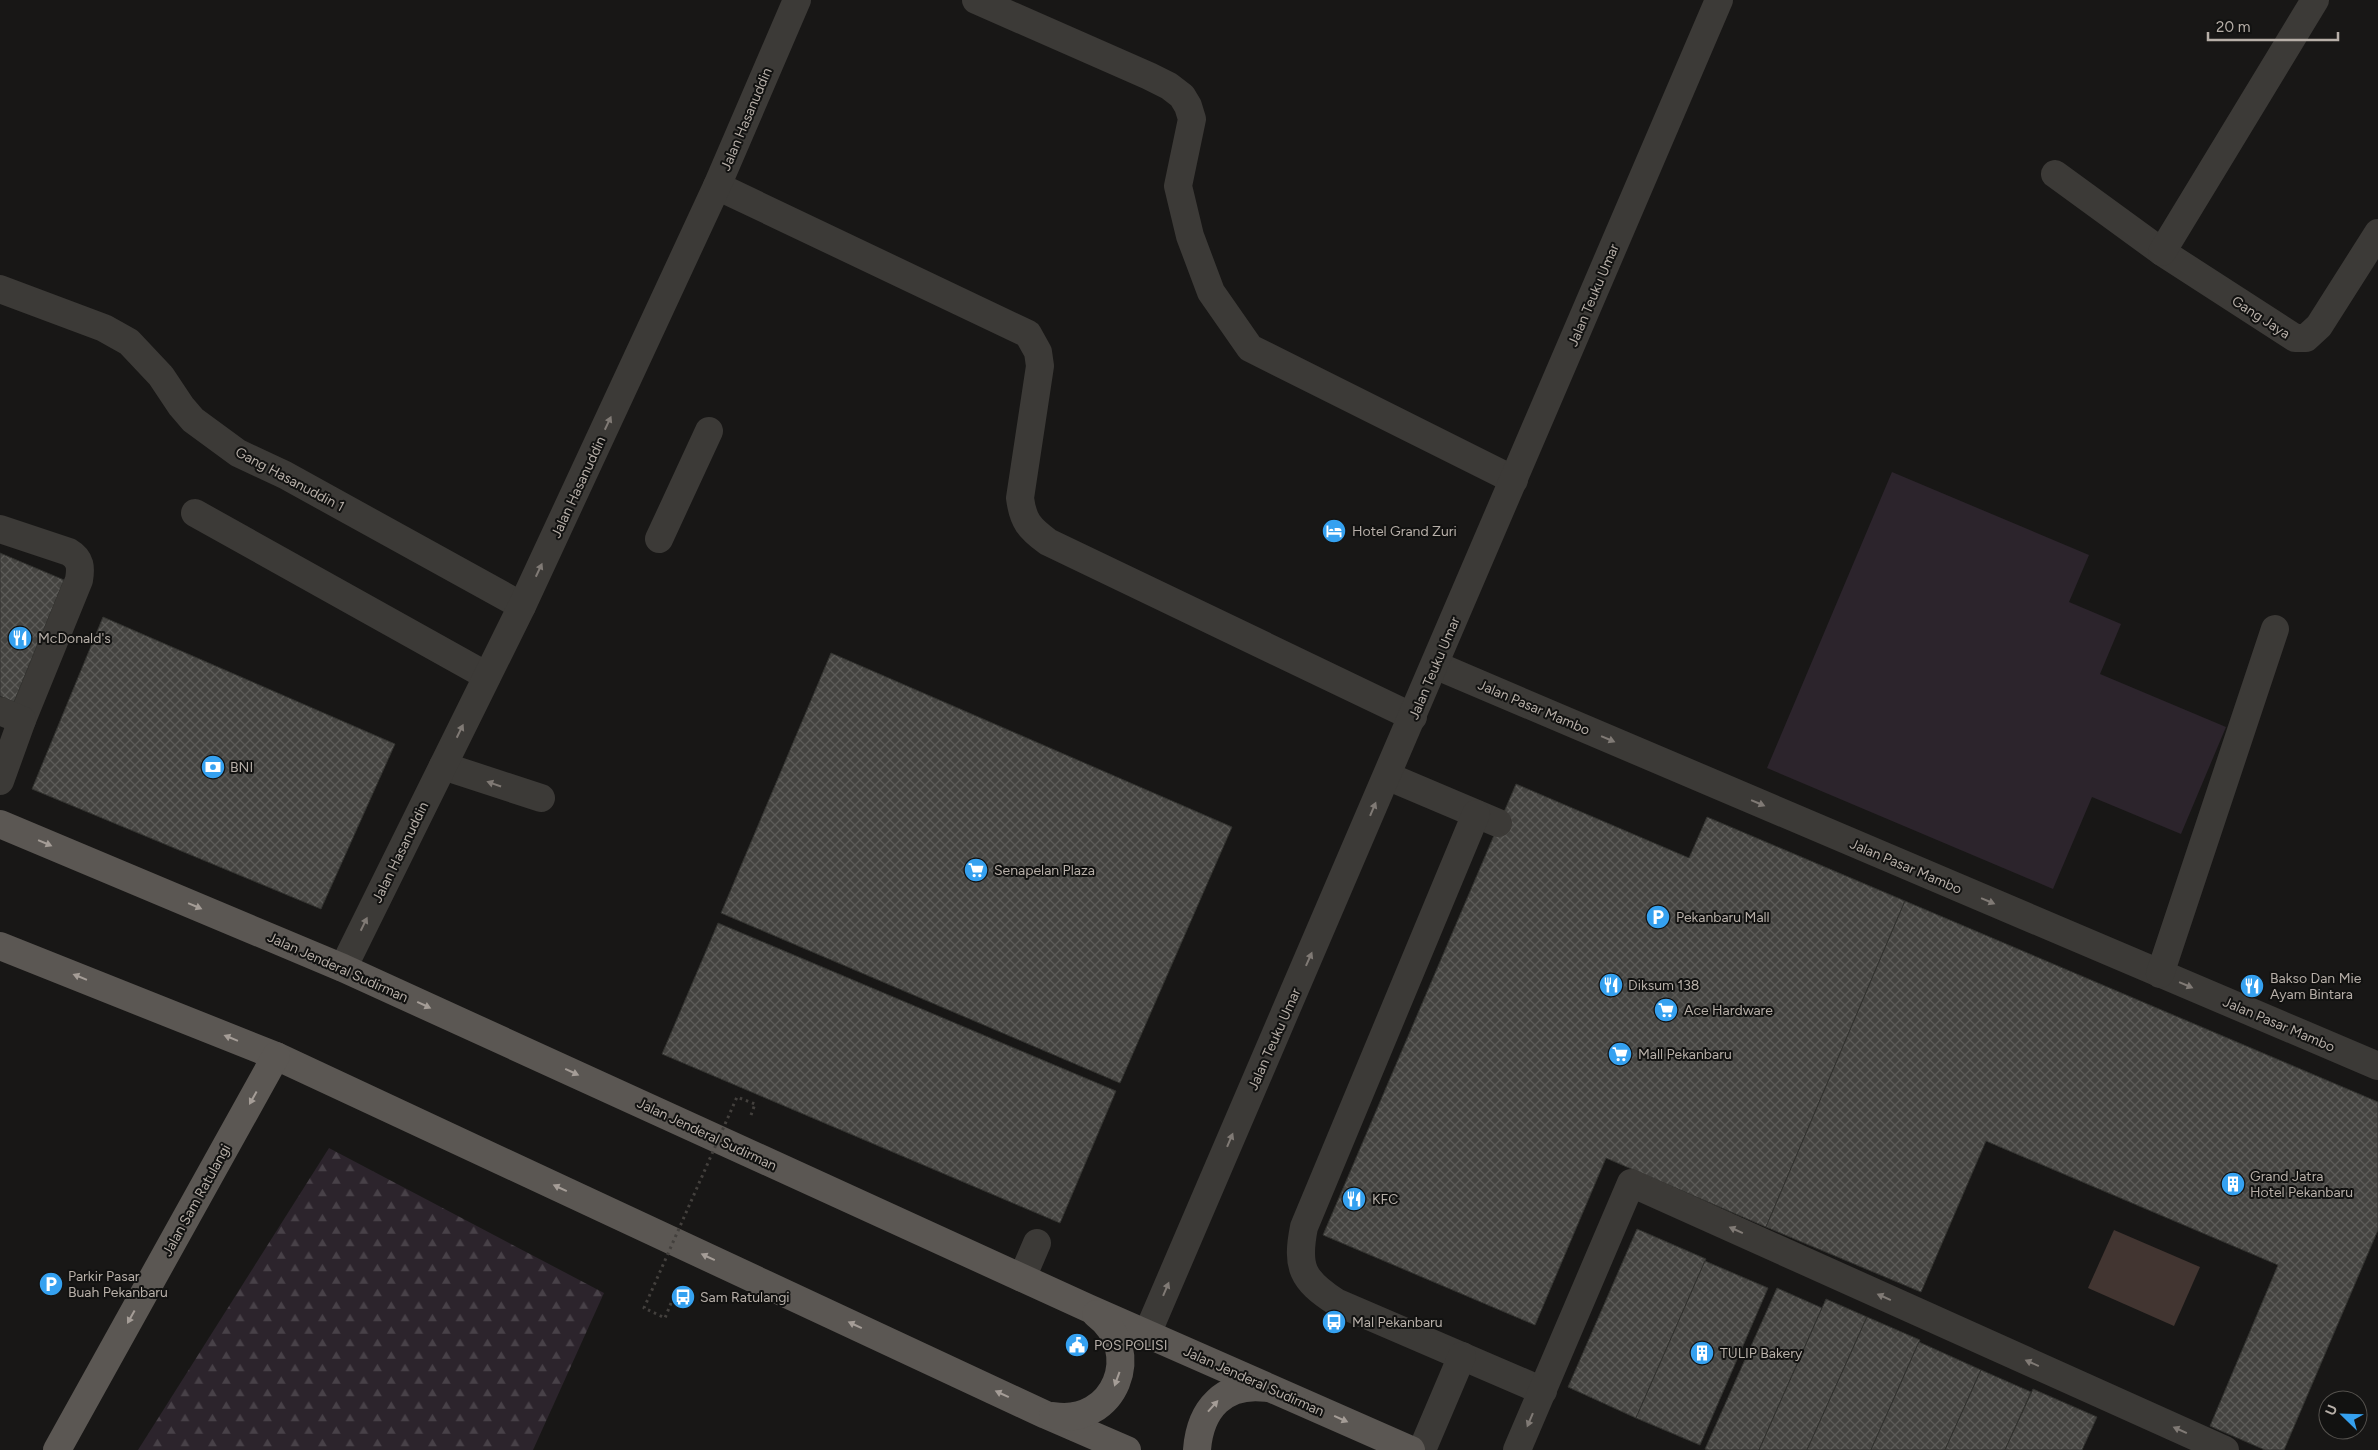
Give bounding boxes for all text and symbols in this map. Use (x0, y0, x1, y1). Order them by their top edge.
scale bar (2208, 10, 2338, 42)
text: 20 m (2216, 18, 2250, 36)
street label: Jalan Hasanuddin (717, 65, 776, 173)
street label: Jalan Teuku Umar (1564, 241, 1623, 349)
street label: Gang Jaya (2228, 292, 2293, 342)
one-way arrow (604, 415, 612, 430)
street label: Jalan Hasanuddin (547, 433, 610, 541)
street label: Gang Hasanuddin 1 (232, 444, 347, 515)
hotel icon: Hotel Grand Zuri (1321, 518, 1347, 544)
place label: Hotel Grand Zuri (1352, 523, 1457, 540)
one-way arrow (536, 563, 544, 577)
street label: Jalan Teuku Umar (1405, 614, 1464, 722)
restaurant icon: McDonald's (7, 625, 33, 651)
place label: McDonald's (38, 630, 111, 647)
street label: Jalan Pasar Mambo (1475, 676, 1592, 739)
one-way arrow (456, 724, 464, 739)
one-way arrow (1601, 735, 1615, 743)
bank icon: BNI (200, 754, 226, 780)
place label: BNI (230, 759, 253, 776)
one-way arrow (486, 780, 501, 788)
street label: Jalan Hasanuddin (369, 799, 432, 905)
one-way arrow (1751, 799, 1765, 807)
one-way arrow (1369, 802, 1377, 816)
street label: Jalan Pasar Mambo (1847, 835, 1964, 898)
one-way arrow (38, 840, 52, 848)
supermarket icon: Senapelan Plaza (963, 857, 989, 883)
place label: Senapelan Plaza (994, 862, 1095, 879)
one-way arrow (1981, 897, 1995, 905)
one-way arrow (188, 902, 203, 910)
parking icon: Pekanbaru Mall (1645, 904, 1671, 930)
place label: Pekanbaru Mall (1676, 909, 1770, 926)
one-way arrow (360, 917, 368, 931)
street label: Jalan Jenderal Sudirman (265, 929, 411, 1006)
one-way arrow (1305, 952, 1313, 966)
place label: Bakso Dan Mie Ayam Bintara (2270, 970, 2362, 1003)
restaurant icon: Diksum 138 (1598, 972, 1624, 998)
one-way arrow (73, 973, 87, 981)
restaurant icon: Bakso Dan Mie Ayam Bintara (2239, 973, 2265, 999)
place label: Diksum 138 (1628, 977, 1699, 994)
one-way arrow (2179, 981, 2193, 989)
street label: Jalan Teuku Umar (1244, 985, 1305, 1093)
street label: Jalan Pasar Mambo (2220, 993, 2337, 1056)
supermarket icon: Ace Hardware (1653, 997, 1679, 1023)
one-way arrow (417, 1001, 431, 1009)
place label: Ace Hardware (1684, 1002, 1773, 1019)
one-way arrow (224, 1033, 238, 1041)
supermarket icon: Mall Pekanbaru (1607, 1041, 1633, 1067)
place label: Mall Pekanbaru (1638, 1046, 1732, 1063)
one-way arrow (565, 1069, 579, 1077)
one-way arrow (249, 1091, 257, 1106)
street label: Jalan Jenderal Sudirman (634, 1095, 780, 1174)
one-way arrow (1226, 1132, 1234, 1147)
street label: Jalan Sam Ratulangi (159, 1141, 234, 1259)
place label: Grand Jatra Hotel Pekanbaru (2250, 1168, 2353, 1201)
building icon: Grand Jatra Hotel Pekanbaru (2220, 1171, 2246, 1197)
one-way arrow (553, 1184, 567, 1192)
restaurant icon: KFC (1341, 1186, 1367, 1212)
place label: KFC (1372, 1191, 1398, 1208)
one-way arrow (1729, 1226, 1743, 1234)
one-way arrow (701, 1252, 715, 1260)
place label: Parkir Pasar Buah Pekanbaru (68, 1268, 168, 1301)
parking icon: Parkir Pasar Buah Pekanbaru (38, 1271, 64, 1297)
one-way arrow (1163, 1282, 1171, 1297)
bus stop icon: Sam Ratulangi (670, 1284, 696, 1310)
place label: Sam Ratulangi (700, 1289, 790, 1306)
one-way arrow (1877, 1292, 1891, 1300)
bus stop icon: Mal Pekanbaru (1321, 1309, 1347, 1335)
one-way arrow (127, 1310, 136, 1323)
place label: Mal Pekanbaru (1352, 1314, 1443, 1331)
one-way arrow (848, 1321, 862, 1329)
public building icon: POS POLISI (1064, 1332, 1090, 1358)
place label: POS POLISI (1094, 1337, 1167, 1354)
building icon: TULIP Bakery (1689, 1340, 1715, 1366)
street label: Jalan Jenderal Sudirman (1181, 1343, 1327, 1420)
place label: TULIP Bakery (1720, 1345, 1803, 1362)
one-way arrow (2025, 1359, 2039, 1367)
one-way arrow (1113, 1372, 1121, 1387)
one-way arrow (995, 1390, 1009, 1398)
north arrow (2318, 1390, 2368, 1440)
one-way arrow (1207, 1400, 1219, 1412)
text: U (2322, 1402, 2341, 1418)
one-way arrow (1525, 1413, 1533, 1427)
one-way arrow (1334, 1416, 1348, 1424)
one-way arrow (2173, 1426, 2187, 1434)

